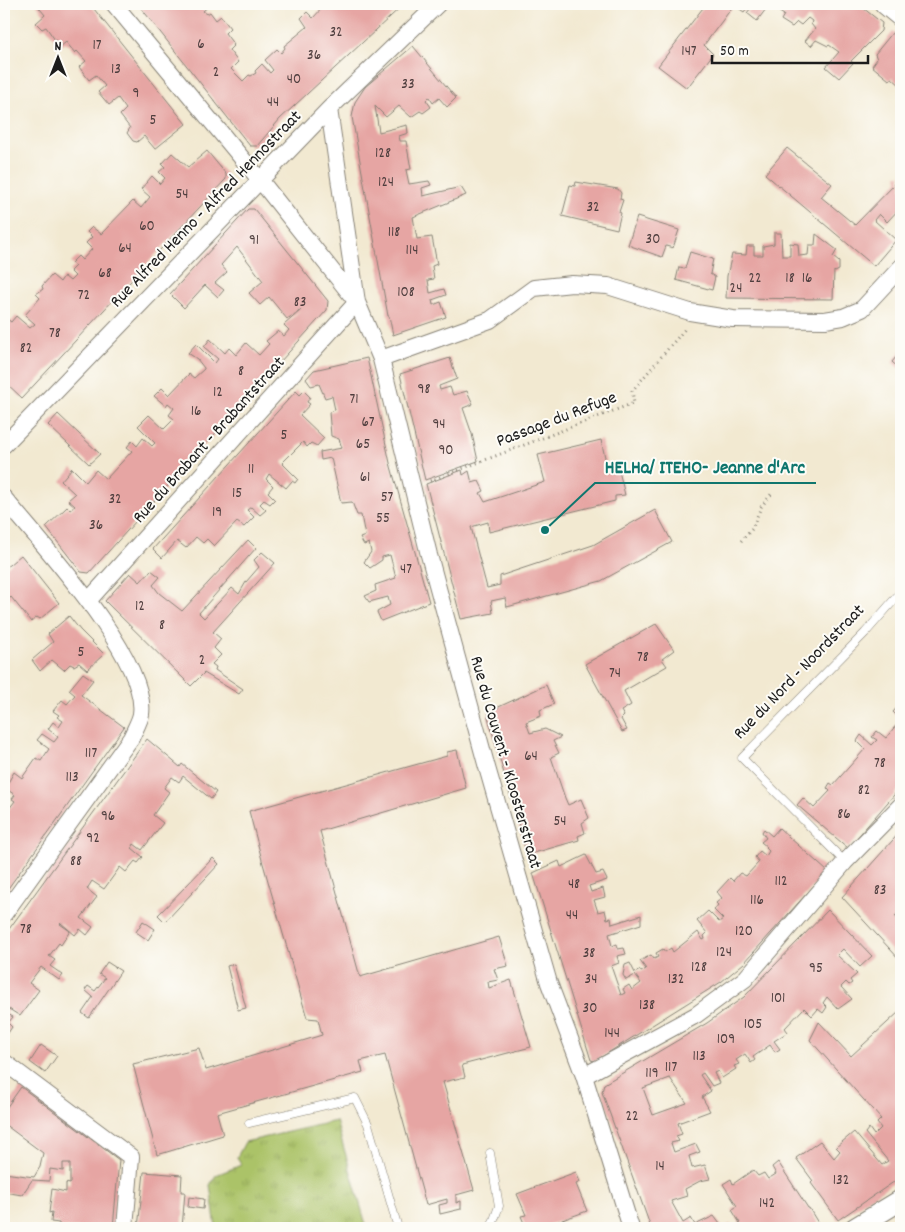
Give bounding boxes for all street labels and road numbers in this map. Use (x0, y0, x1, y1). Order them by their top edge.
street label: Rue Alfred Henno - Alfred Hennostraat (105, 105, 308, 314)
street label: Rue du Brabant - Brabantstraat (128, 351, 292, 530)
street label: Passage du Refuge (493, 386, 621, 455)
street label: Rue du Nord - Noordstraat (728, 599, 871, 746)
street label: Rue du Couvent - Kloosterstraat (462, 653, 547, 872)

